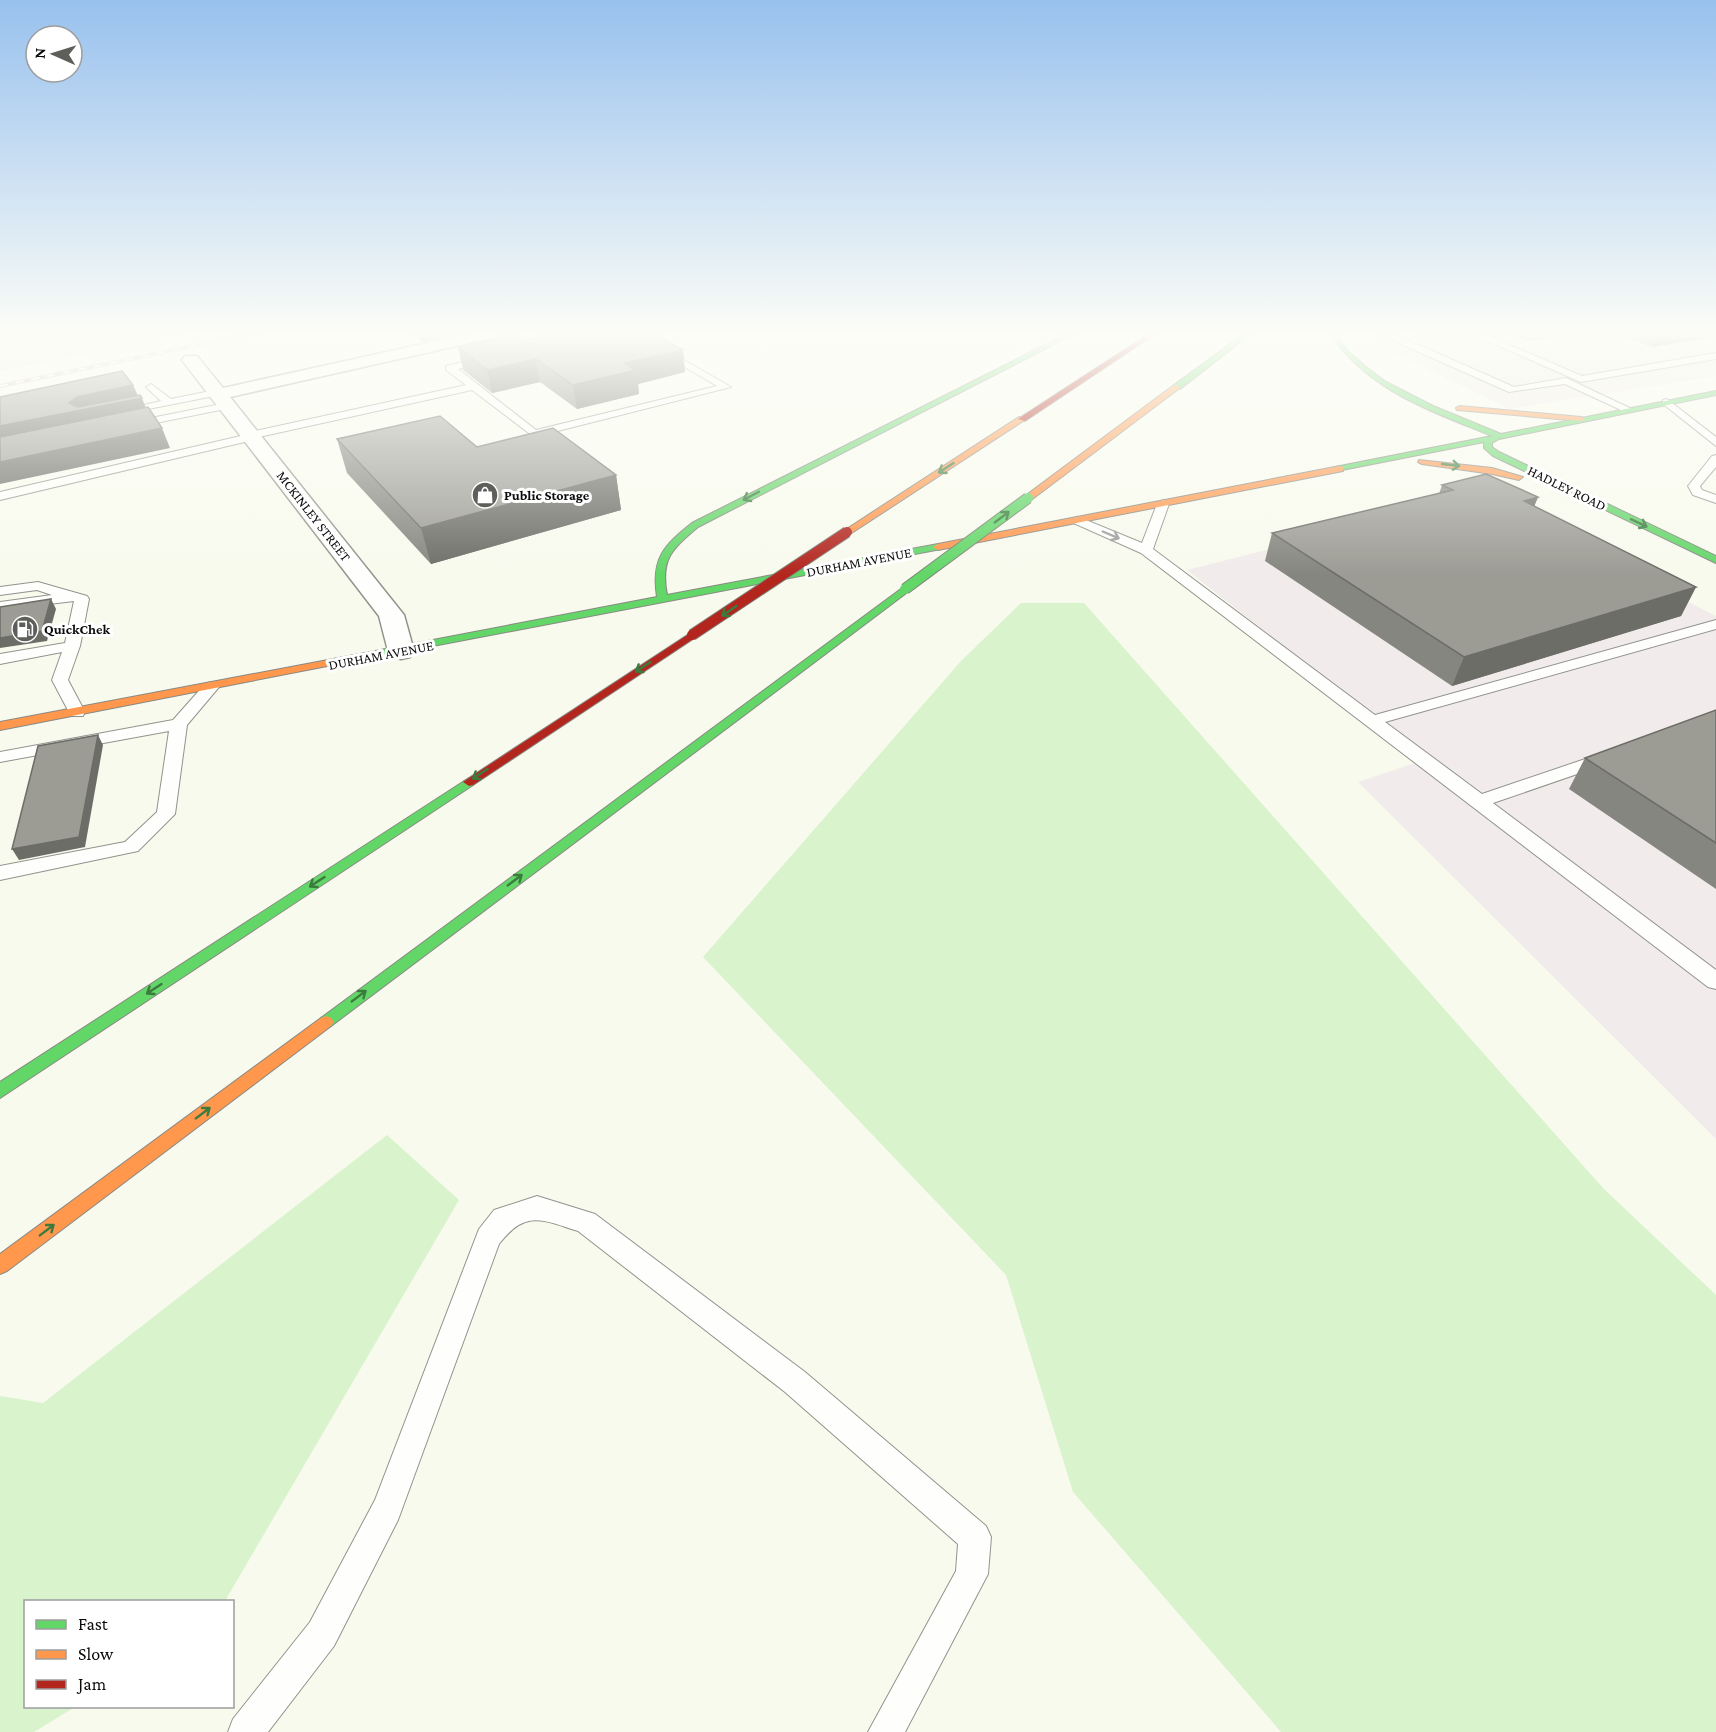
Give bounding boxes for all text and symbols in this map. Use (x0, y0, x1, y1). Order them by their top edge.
north arrow (24, 24, 84, 84)
text: N (31, 47, 48, 59)
one-way arrow (1441, 460, 1461, 471)
one-way arrow (938, 462, 955, 474)
street label: HADLEY ROAD (1525, 462, 1609, 514)
street label: MCKINLEY STREET (274, 468, 355, 565)
shop icon: Public Storage (470, 480, 500, 510)
place label: Public Storage (504, 487, 590, 503)
one-way arrow (742, 491, 760, 503)
one-way arrow (994, 511, 1010, 523)
one-way arrow (1630, 518, 1648, 530)
one-way arrow (1101, 530, 1120, 541)
street label: DURHAM AVENUE (805, 544, 913, 580)
one-way arrow (720, 604, 737, 617)
fuel station icon: QuickChek (10, 614, 40, 644)
place label: QuickChek (44, 621, 111, 637)
street label: DURHAM AVENUE (327, 637, 435, 673)
one-way arrow (635, 661, 652, 673)
one-way arrow (472, 769, 489, 781)
one-way arrow (507, 873, 523, 886)
one-way arrow (309, 876, 326, 888)
one-way arrow (147, 983, 163, 995)
one-way arrow (351, 990, 367, 1003)
one-way arrow (195, 1107, 211, 1120)
one-way arrow (38, 1224, 54, 1236)
legend (24, 1600, 234, 1708)
text: Fast (78, 1614, 109, 1634)
text: Slow (78, 1644, 114, 1664)
text: Jam (76, 1674, 107, 1694)

